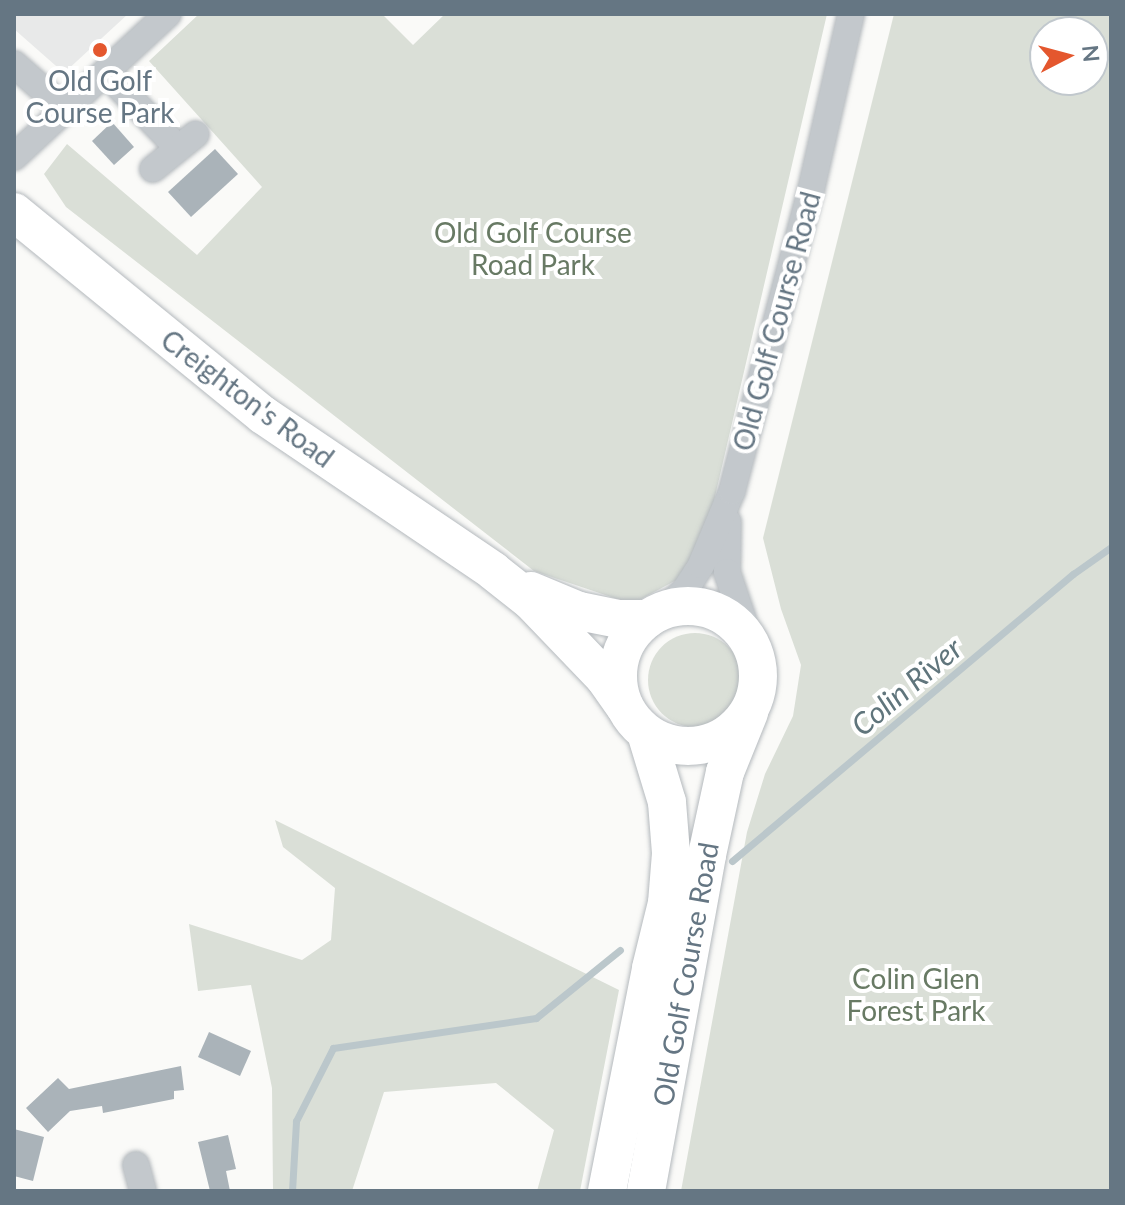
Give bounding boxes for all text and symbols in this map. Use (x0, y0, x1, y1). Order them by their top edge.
north arrow (1029, 16, 1109, 96)
marker: Old Golf Course Park (91, 41, 109, 59)
text: N (1077, 44, 1106, 63)
place label: Old Golf Course Park (26, 63, 174, 129)
street label: Old Golf Course Road (725, 187, 827, 455)
park label: Old Golf Course Road Park (434, 215, 632, 281)
street label: Creighton's Road (155, 322, 341, 474)
water label: Colin River (843, 629, 969, 743)
street label: Old Golf Course Road (645, 839, 725, 1109)
park label: Colin Glen Forest Park (847, 961, 985, 1027)

